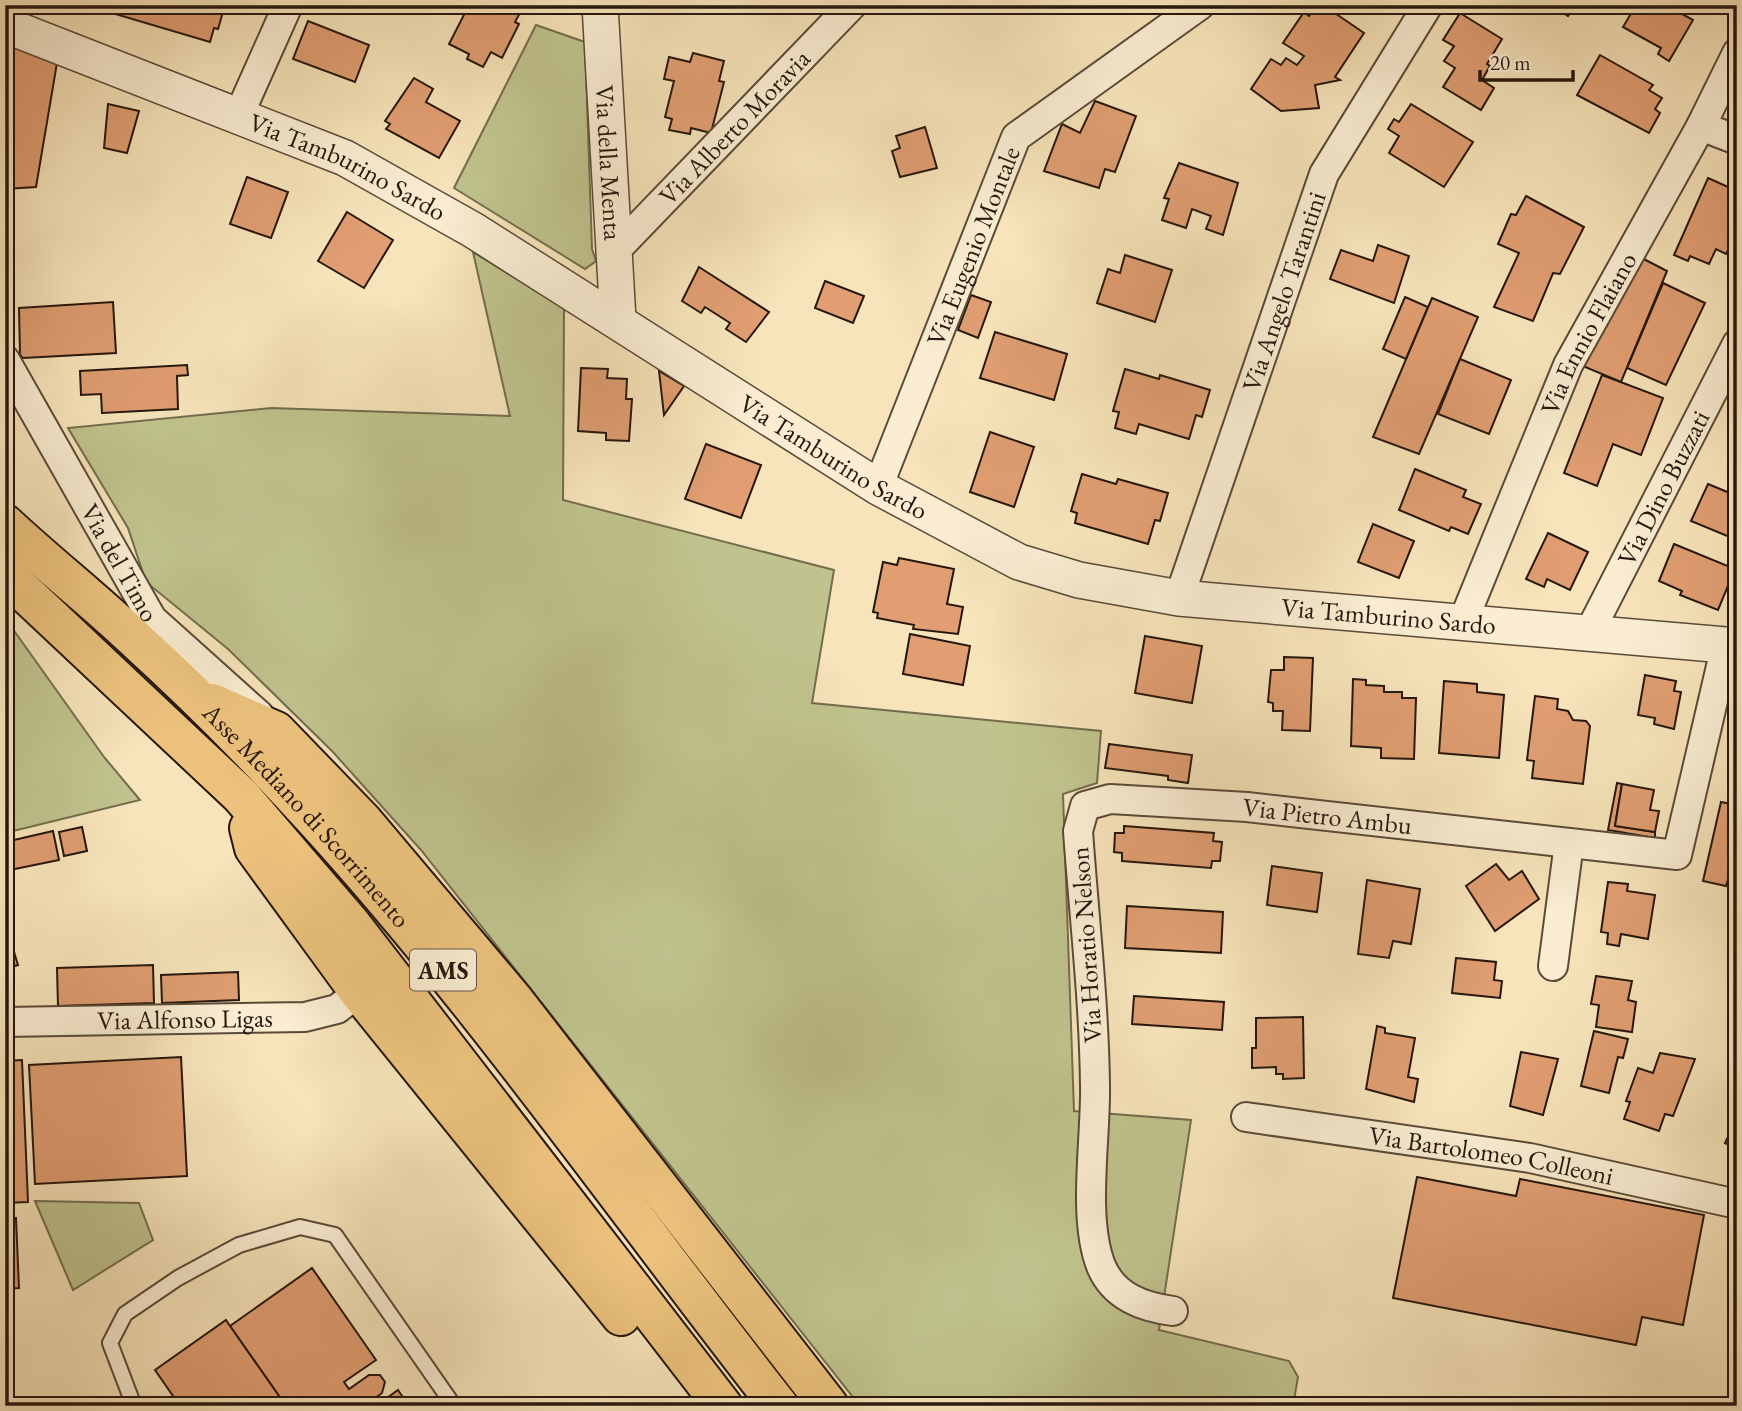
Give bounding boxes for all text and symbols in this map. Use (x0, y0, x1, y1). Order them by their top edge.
scale bar (1480, 38, 1572, 82)
street label: Via Alberto Moravia (651, 41, 818, 212)
text: 20 m (1490, 49, 1531, 76)
street label: Via della Menta (588, 84, 630, 242)
street label: Via Tamburino Sardo (244, 105, 452, 229)
street label: Via Eugenio Montale (918, 141, 1028, 351)
street label: Via Angelo Tarantini (1234, 187, 1334, 396)
street label: Via Ennio Flaiano (1532, 246, 1644, 420)
street label: Via Tamburino Sardo (733, 386, 934, 527)
street label: Via Dino Buzzati (1609, 404, 1717, 571)
street label: Via del Timo (73, 497, 167, 628)
street label: Via Tamburino Sardo (1280, 590, 1497, 642)
street label: Asse Mediano di Scorrimento (195, 695, 418, 935)
street label: Via Pietro Ambu (1241, 790, 1414, 842)
street label: Via Horatio Nelson (1062, 846, 1110, 1044)
road number: AMS (410, 950, 476, 990)
street label: Via Alfonso Ligas (97, 1001, 273, 1037)
street label: Via Bartolomeo Colleoni (1367, 1118, 1616, 1193)

